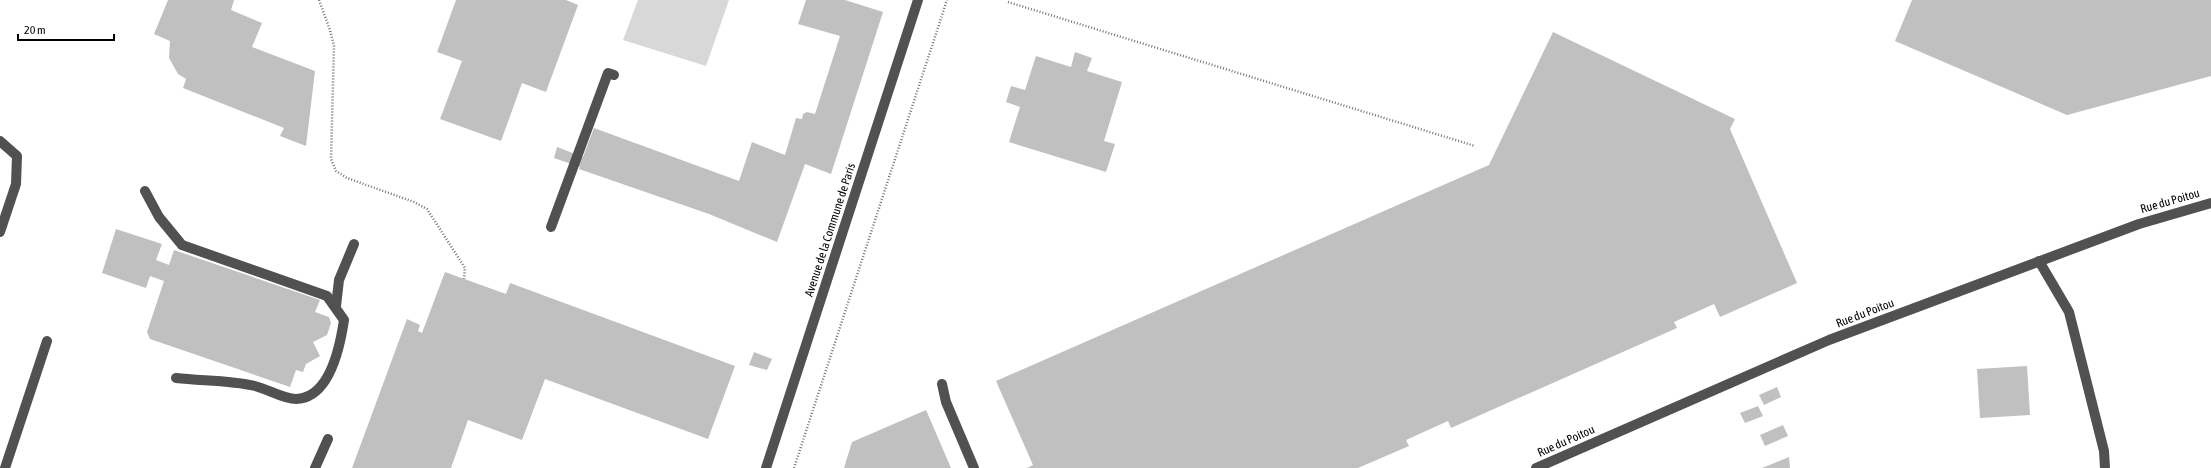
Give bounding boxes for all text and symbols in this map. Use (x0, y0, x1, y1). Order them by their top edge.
scale bar (18, 16, 114, 42)
text: 20 m (24, 23, 46, 37)
street label: Avenue de la Commune de Paris (802, 161, 858, 299)
street label: Rue du Poitou (2139, 186, 2201, 216)
street label: Rue du Poitou (1834, 295, 1896, 330)
street label: Rue du Poitou (1535, 422, 1597, 460)

